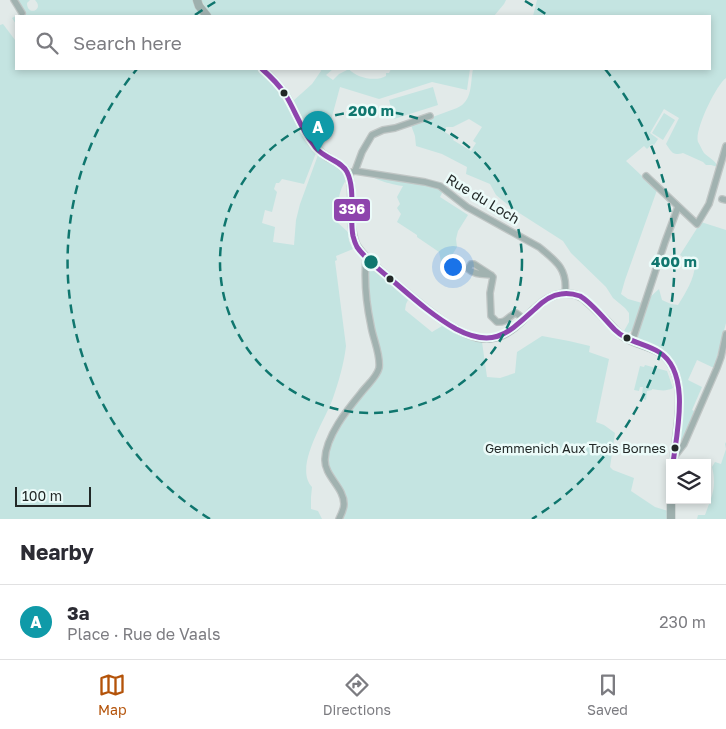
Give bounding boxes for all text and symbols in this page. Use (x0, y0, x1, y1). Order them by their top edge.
search box (15, 15, 711, 70)
icon: search (33, 29, 61, 57)
text: Search here (73, 31, 182, 54)
unlabelled marker (279, 88, 289, 98)
text: 200 m (348, 101, 394, 119)
pin: A (302, 111, 334, 152)
street label: Rue du Loch (444, 170, 523, 227)
line badge: 396 (333, 198, 371, 222)
text: 396 (339, 200, 365, 217)
text: 400 m (651, 252, 697, 270)
centre of rings (362, 253, 380, 271)
your location (440, 254, 466, 280)
unlabelled marker (385, 274, 395, 284)
unlabelled marker (622, 333, 632, 343)
place label: Gemmenich Aux Trois Bornes (485, 440, 666, 456)
marker: Gemmenich Aux Trois Bornes (670, 443, 680, 453)
map controls (666, 459, 711, 504)
button: layers (666, 459, 711, 504)
scale bar (15, 484, 91, 507)
text: 100 m (22, 487, 62, 504)
text: Nearby (20, 539, 94, 565)
text: 3a (67, 601, 90, 624)
text: A (30, 612, 42, 632)
text: 230 m (659, 612, 706, 632)
text: Place · Rue de Vaals (67, 624, 221, 644)
tab: Map (98, 671, 127, 718)
tab: Directions (323, 671, 391, 718)
tab: Saved (587, 671, 628, 718)

